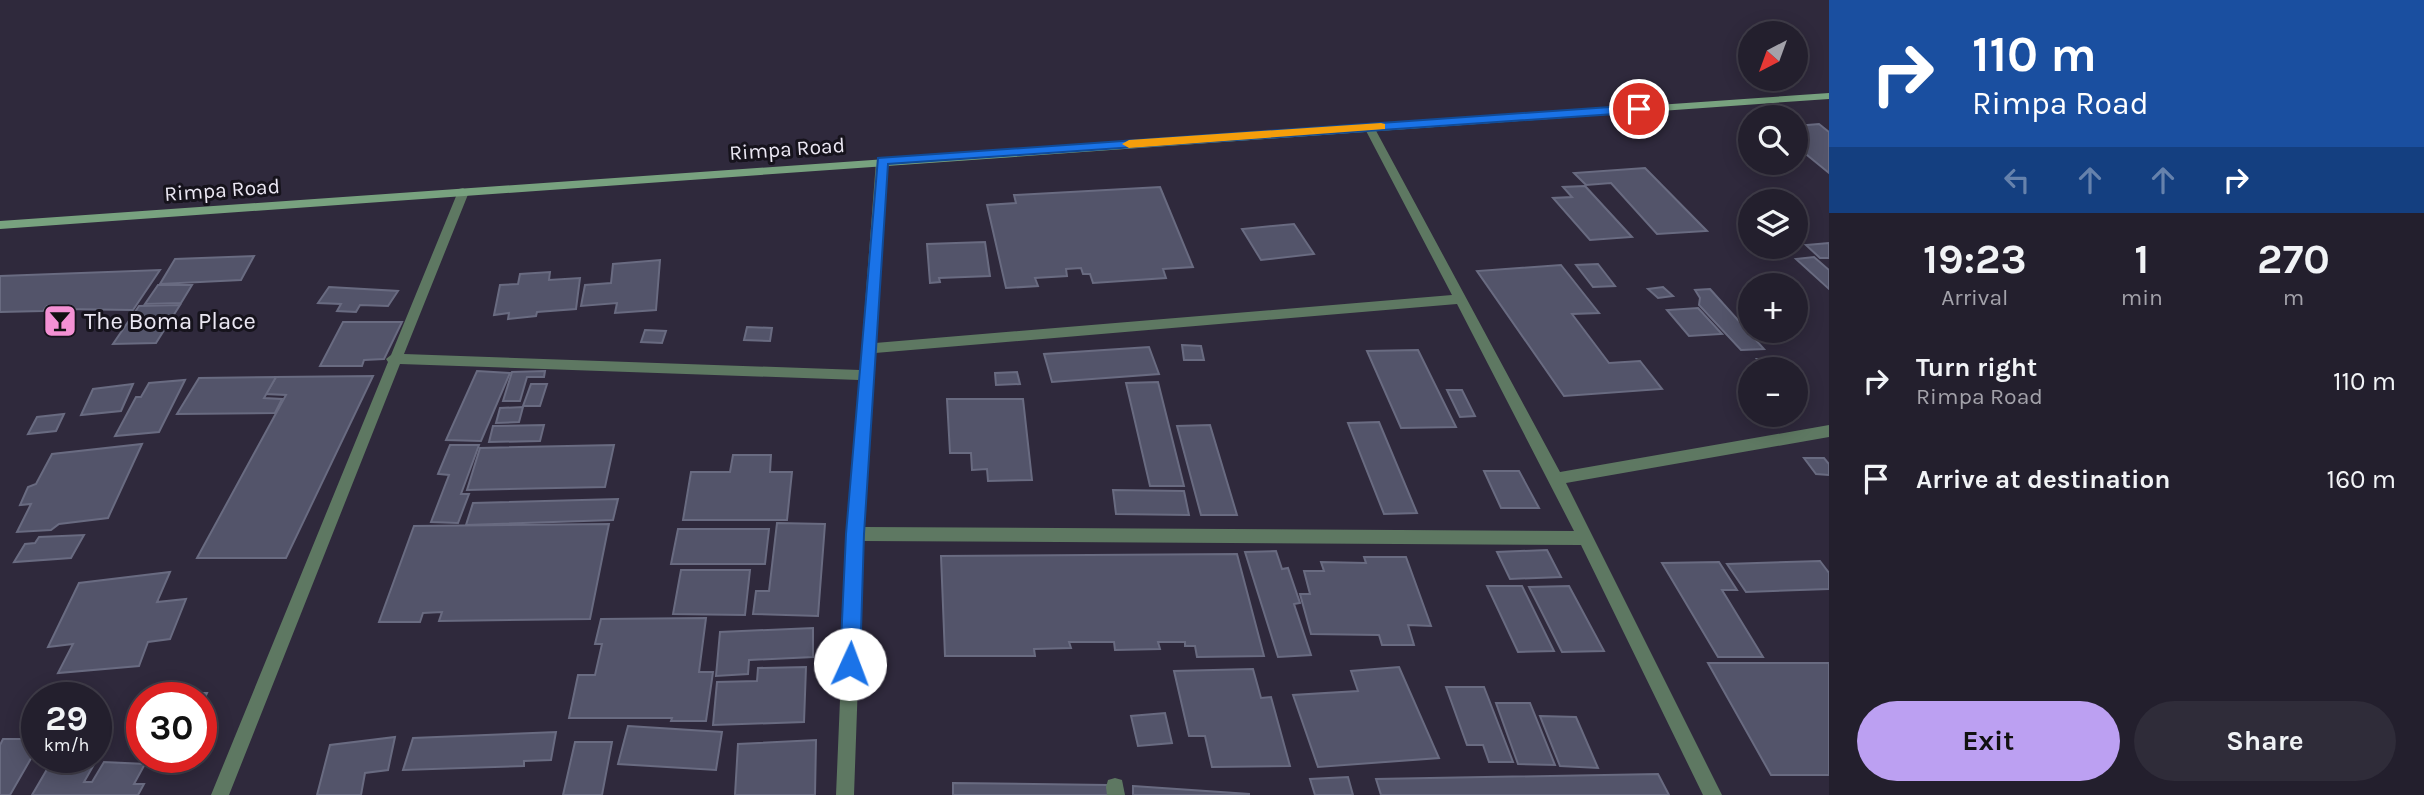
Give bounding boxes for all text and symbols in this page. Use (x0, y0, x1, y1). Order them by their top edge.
north arrow (1738, 21, 1808, 91)
map controls (1738, 21, 1808, 427)
text: 110 m (1972, 26, 2097, 83)
icon: right (1857, 28, 1948, 119)
pin (1609, 79, 1669, 139)
text: Rimpa Road (1972, 85, 2149, 122)
icon: arrive (1620, 90, 1658, 128)
button: search (1738, 105, 1808, 175)
street label: Rimpa Road (728, 133, 846, 165)
icon: left (1998, 161, 2036, 199)
icon: ahead (2071, 161, 2109, 199)
icon: ahead (2144, 161, 2182, 199)
icon: right (2217, 161, 2255, 199)
street label: Rimpa Road (163, 174, 281, 206)
button: layers (1738, 189, 1808, 259)
text: 19:23 (1923, 234, 2027, 284)
text: 1 (2134, 234, 2149, 284)
text: 270 (2257, 234, 2330, 284)
button: + (1738, 273, 1808, 343)
text: Arrival (1941, 284, 2009, 311)
text: min (2121, 284, 2163, 311)
text: m (2283, 284, 2304, 311)
bar icon: The Boma Place (41, 302, 79, 340)
place label: The Boma Place (84, 307, 256, 335)
text: Turn right (1916, 352, 2037, 383)
button: − (1738, 357, 1808, 427)
icon: right (1857, 362, 1895, 400)
text: 110 m (2333, 366, 2396, 397)
text: Rimpa Road (1916, 383, 2043, 410)
icon: arrive (1857, 460, 1895, 498)
text: Arrive at destination (1916, 464, 2170, 495)
text: 160 m (2327, 464, 2396, 495)
position arrow (813, 627, 887, 701)
speed limit sign: 30 (126, 682, 217, 773)
text: 29 (45, 698, 88, 739)
button: Exit (1857, 701, 2120, 781)
button: Share (2134, 701, 2396, 781)
text: km/h (44, 734, 89, 756)

